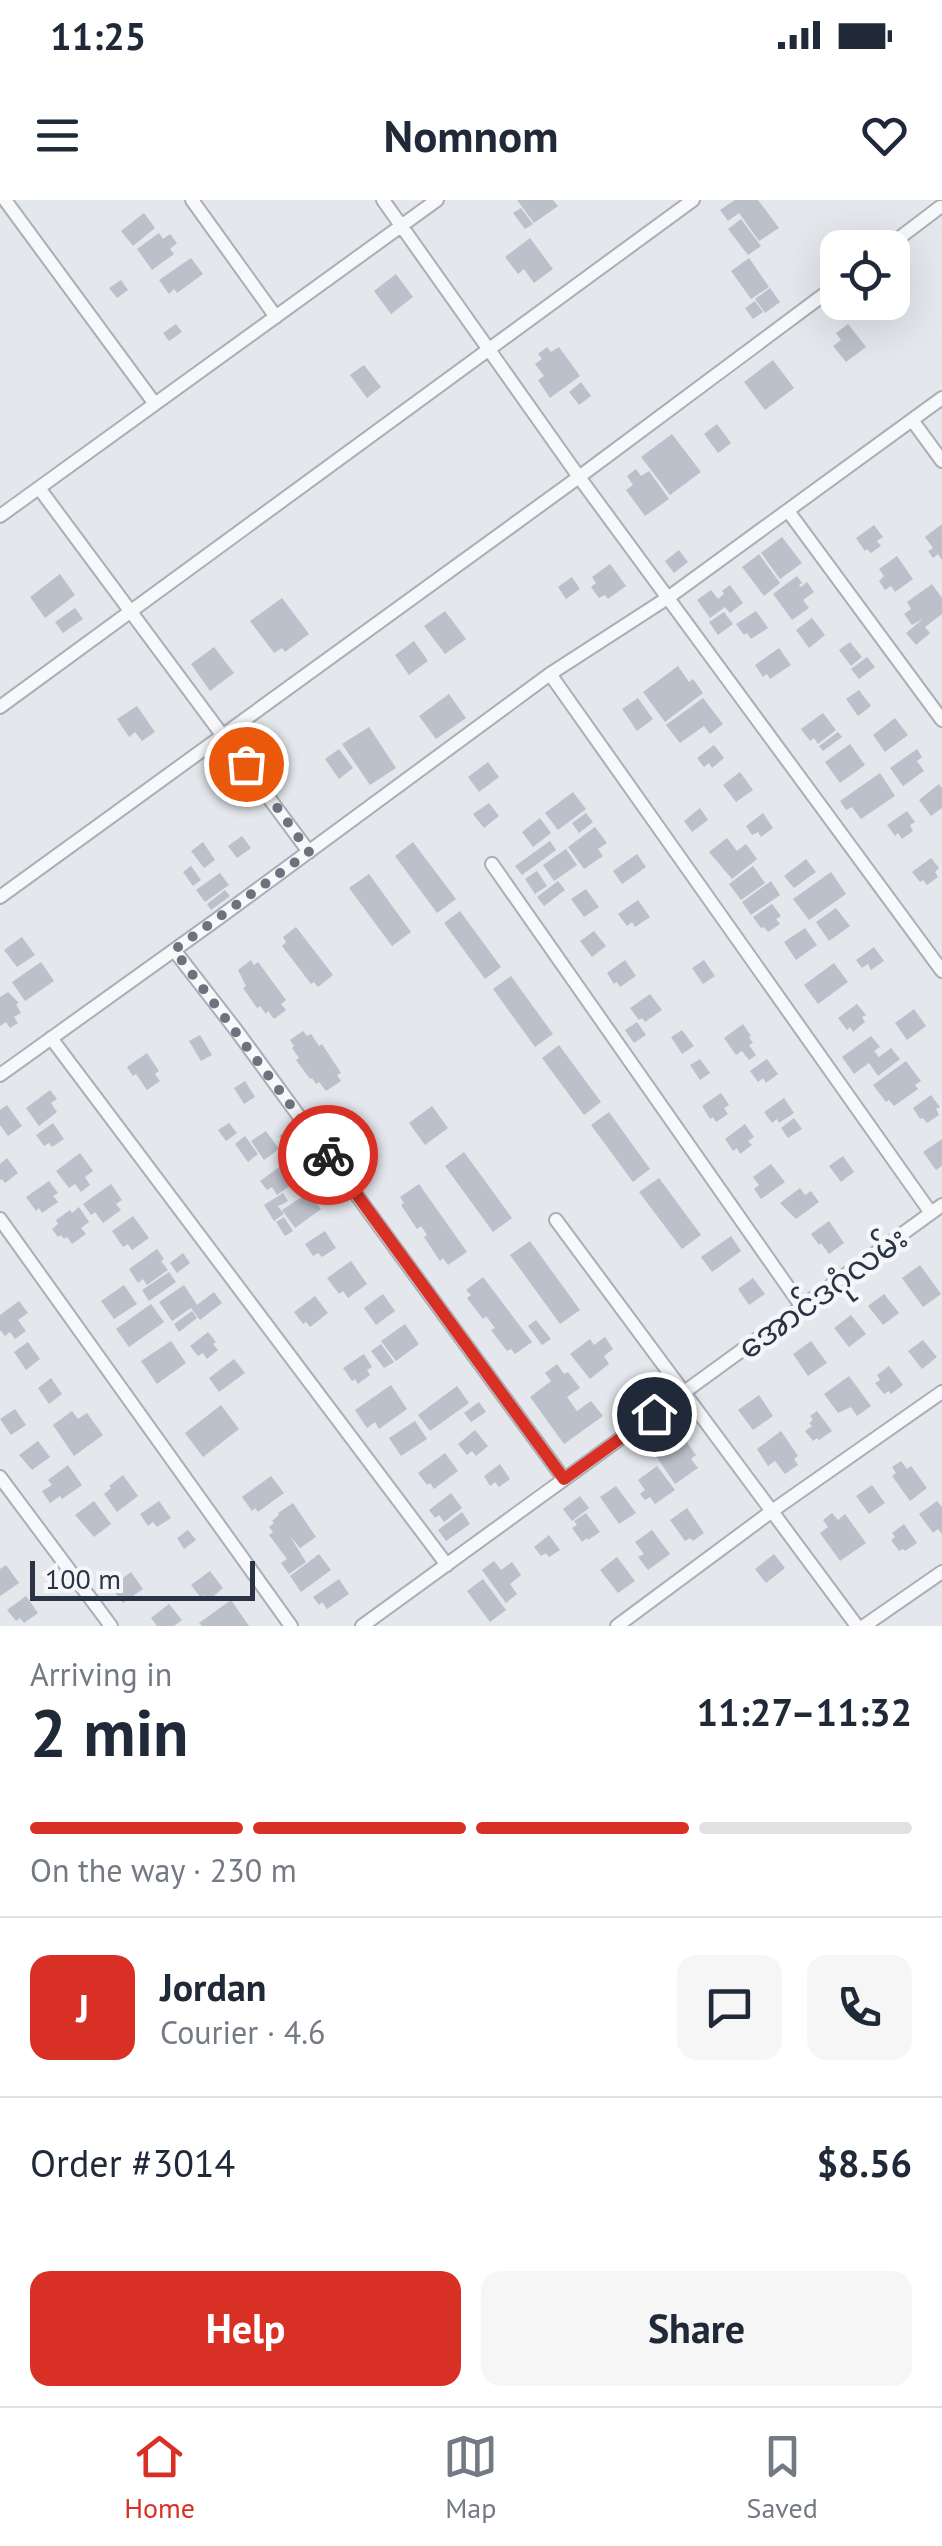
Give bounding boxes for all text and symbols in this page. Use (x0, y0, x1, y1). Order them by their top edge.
text: 11:25 (50, 11, 146, 60)
text: Nomnom (384, 106, 558, 164)
icon: menu (30, 108, 85, 163)
icon: heart (857, 108, 912, 163)
map controls (820, 230, 910, 320)
button: locate (820, 230, 910, 320)
pin (204, 722, 289, 807)
icon: bag (219, 737, 274, 792)
courier (278, 1105, 378, 1205)
icon: bike (301, 1128, 356, 1183)
street label: အောင်ဒဂုံလမ်း (728, 1215, 919, 1373)
pin (612, 1372, 697, 1457)
icon: home (627, 1387, 682, 1442)
scale bar (30, 1556, 255, 1600)
text: 100 m (45, 1560, 121, 1597)
text: Arriving in (30, 1653, 172, 1695)
text: 11:27–11:32 (697, 1687, 912, 1736)
text: 2 min (30, 1690, 189, 1774)
text: On the way · 230 m (30, 1849, 297, 1891)
button: chat (677, 1955, 782, 2060)
button: phone (807, 1955, 912, 2060)
text: Jordan (160, 1962, 266, 2011)
text: J (76, 1983, 89, 2032)
text: Courier · 4.6 (160, 2011, 326, 2053)
text: Order #3014 (30, 2138, 235, 2187)
text: $8.56 (816, 2138, 912, 2187)
button: Help (30, 2271, 461, 2386)
button: Share (481, 2271, 912, 2386)
tab: Home (124, 2429, 195, 2526)
tab: Map (443, 2429, 498, 2526)
tab: Saved (747, 2429, 818, 2526)

